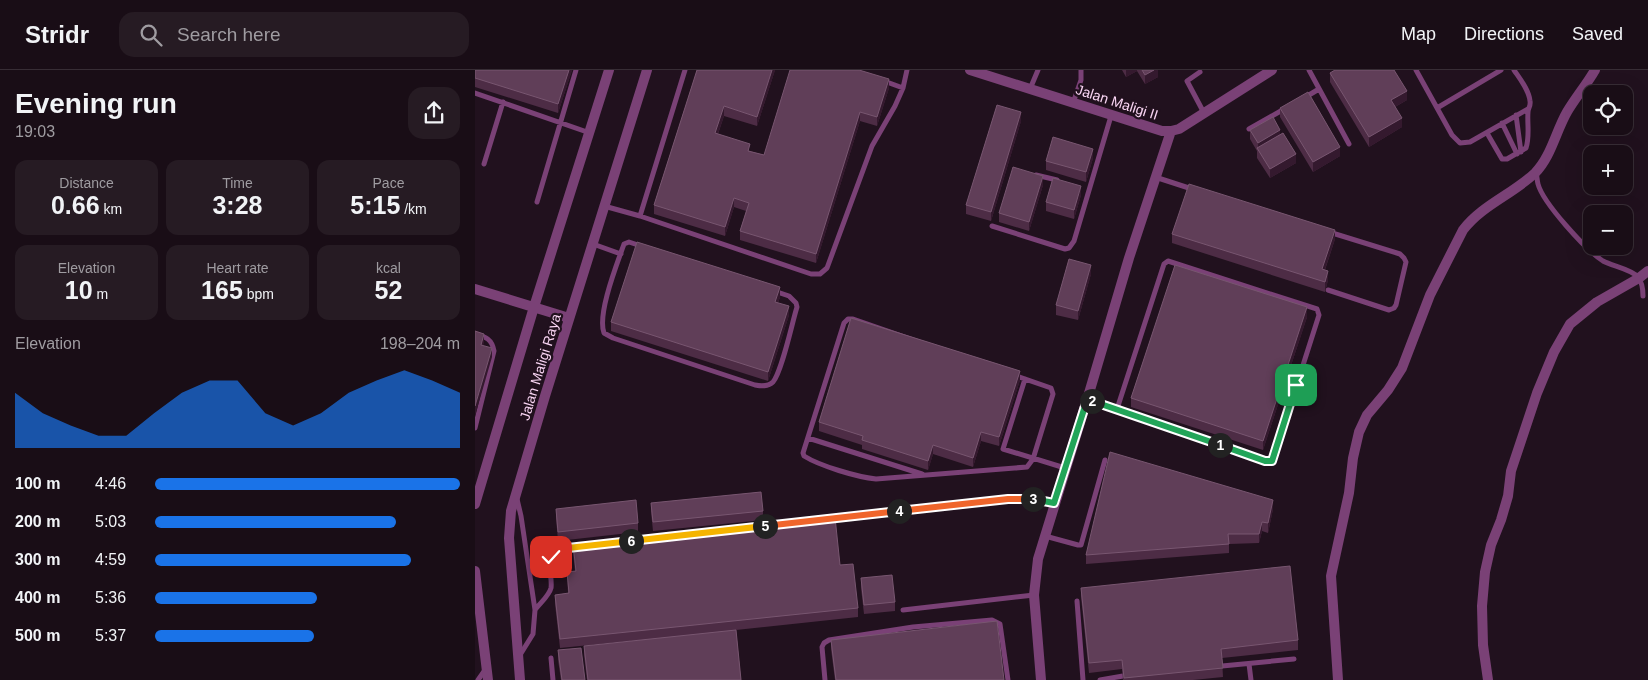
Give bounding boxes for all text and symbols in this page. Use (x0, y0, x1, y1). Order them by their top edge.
search box (119, 12, 469, 57)
text: Stridr (25, 21, 89, 48)
icon: search (137, 21, 165, 49)
text: Search here (177, 24, 281, 45)
text: Map (1401, 24, 1436, 44)
text: Directions (1464, 24, 1544, 44)
text: Saved (1572, 24, 1623, 44)
street label: Jalan Maligi II (1074, 81, 1160, 123)
map controls (1583, 85, 1633, 255)
button: locate (1583, 85, 1633, 135)
button: share (408, 87, 460, 139)
text: Evening run (15, 88, 177, 119)
text: 19:03 (15, 123, 55, 140)
button: + (1583, 145, 1633, 195)
text: Distance (59, 175, 114, 191)
text: Time (222, 175, 253, 191)
text: Pace (373, 175, 404, 191)
text: 0.66 (51, 191, 100, 219)
text: 3:28 (212, 191, 263, 219)
text: 5:15 (350, 191, 400, 219)
text: km (100, 201, 122, 217)
text: /km (400, 201, 427, 217)
button: − (1583, 205, 1633, 255)
text: Elevation (58, 260, 115, 276)
text: Heart rate (206, 260, 269, 276)
text: kcal (376, 260, 401, 276)
text: 10 (65, 276, 93, 304)
text: 165 (201, 276, 243, 304)
text: 52 (375, 276, 402, 304)
text: m (93, 286, 108, 302)
text: bpm (243, 286, 274, 302)
street label: Jalan Maligi Raya (516, 312, 564, 422)
text: Elevation (15, 335, 81, 352)
text: 198–204 m (380, 335, 460, 352)
pin (1275, 364, 1317, 406)
icon: arrive (1282, 371, 1310, 399)
pin: 2 (1079, 388, 1105, 414)
text: 2 (1089, 393, 1096, 409)
pin: 1 (1207, 432, 1233, 458)
text: 1 (1217, 437, 1224, 453)
text: 100 m (15, 475, 60, 492)
text: 4:46 (95, 475, 126, 492)
pin: 3 (1021, 486, 1045, 512)
text: 3 (1030, 491, 1037, 507)
pin: 4 (887, 498, 911, 524)
text: 4 (896, 503, 903, 519)
text: 200 m (15, 513, 60, 530)
text: 5:03 (95, 513, 126, 530)
pin: 5 (753, 514, 777, 538)
text: 5 (762, 518, 769, 534)
pin: 6 (619, 528, 643, 554)
text: 6 (628, 533, 635, 549)
pin (530, 536, 572, 578)
icon: check (537, 543, 565, 571)
text: 300 m (15, 551, 60, 568)
text: 4:59 (95, 551, 126, 568)
text: 400 m (15, 589, 60, 606)
text: 5:36 (95, 589, 126, 606)
text: 500 m (15, 627, 60, 644)
text: 5:37 (95, 627, 126, 644)

